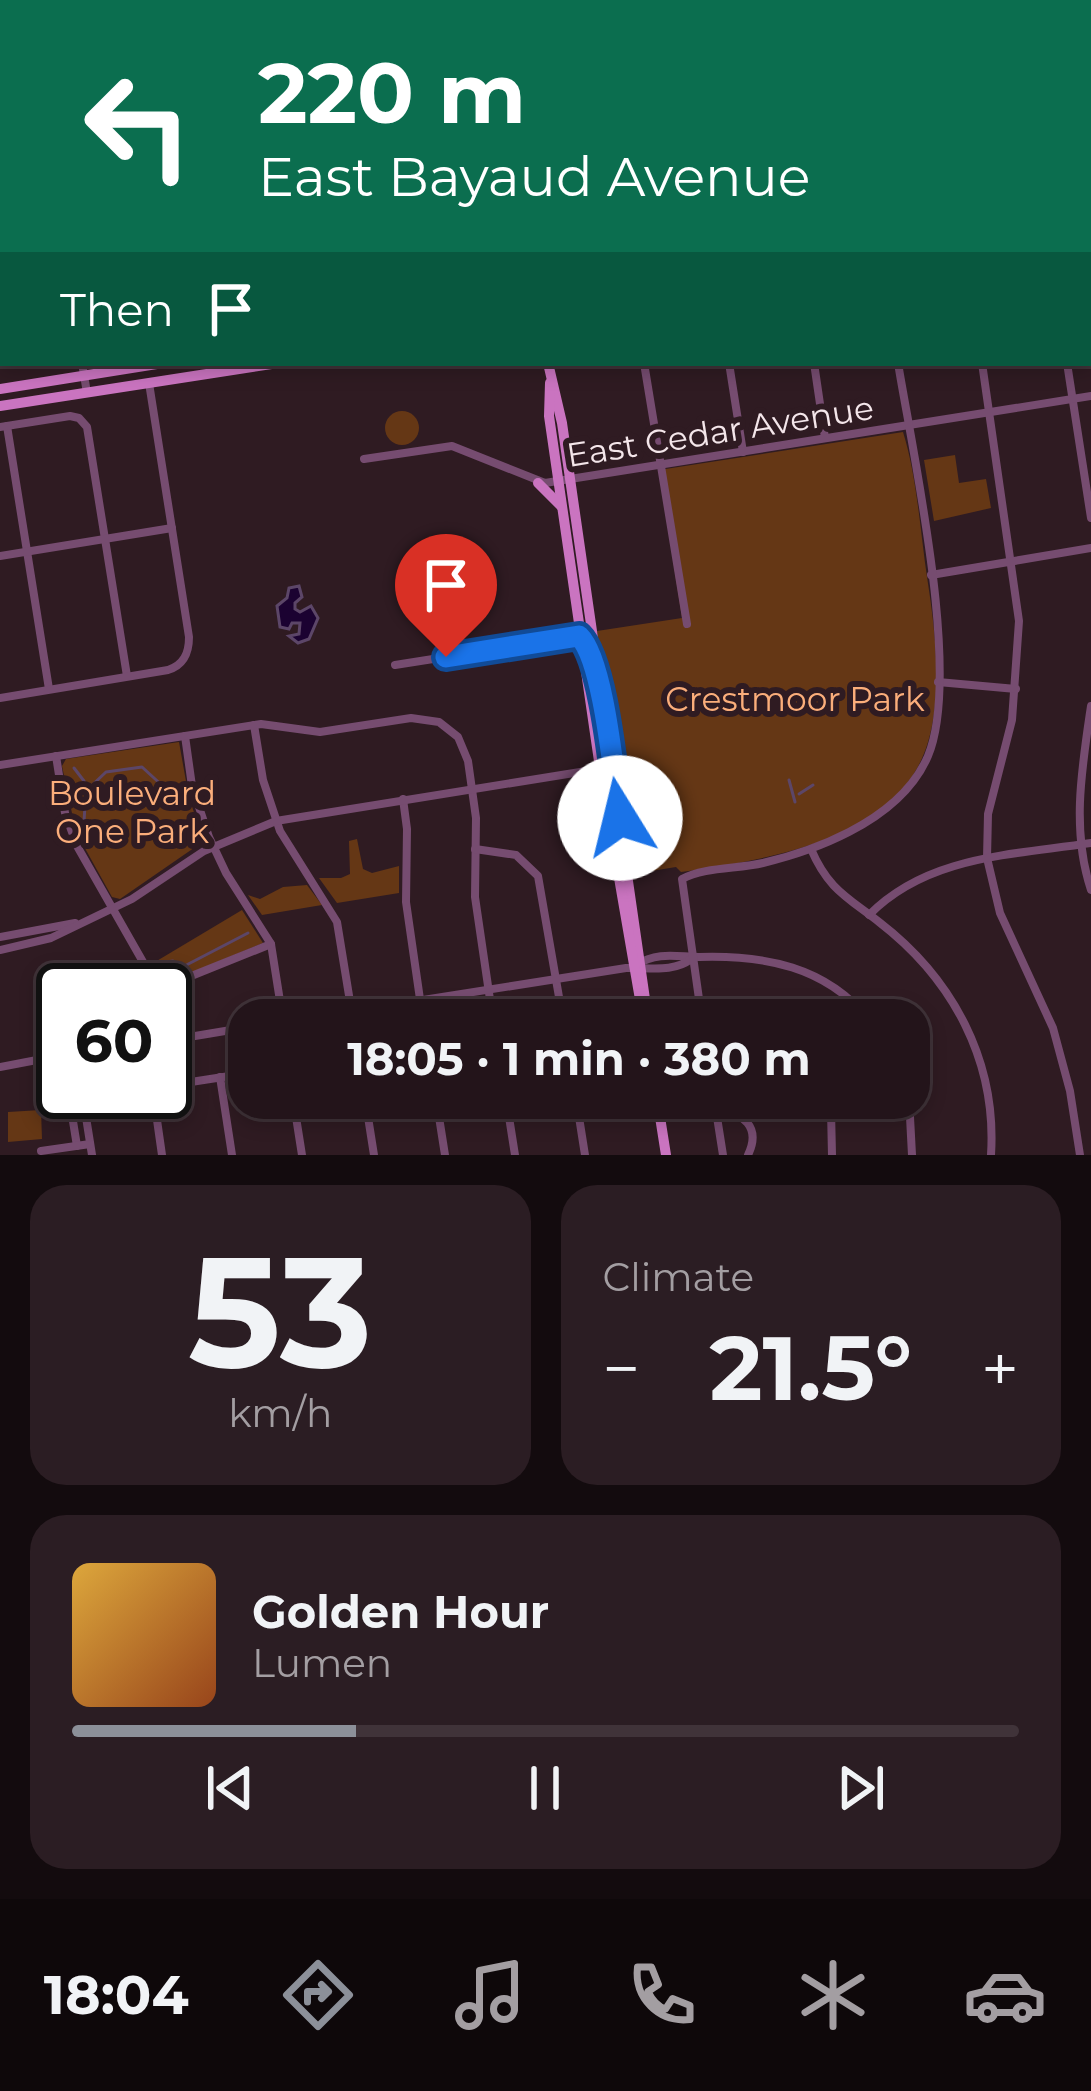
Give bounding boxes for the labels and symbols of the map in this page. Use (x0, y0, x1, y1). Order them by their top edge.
street label: East Cedar Avenue (564, 387, 876, 475)
pin (395, 534, 497, 657)
park label: Crestmoor Park (665, 679, 925, 719)
position arrow (557, 755, 683, 881)
park label: Boulevard One Park (48, 773, 216, 851)
speed limit sign: 60 (36, 963, 192, 1119)

